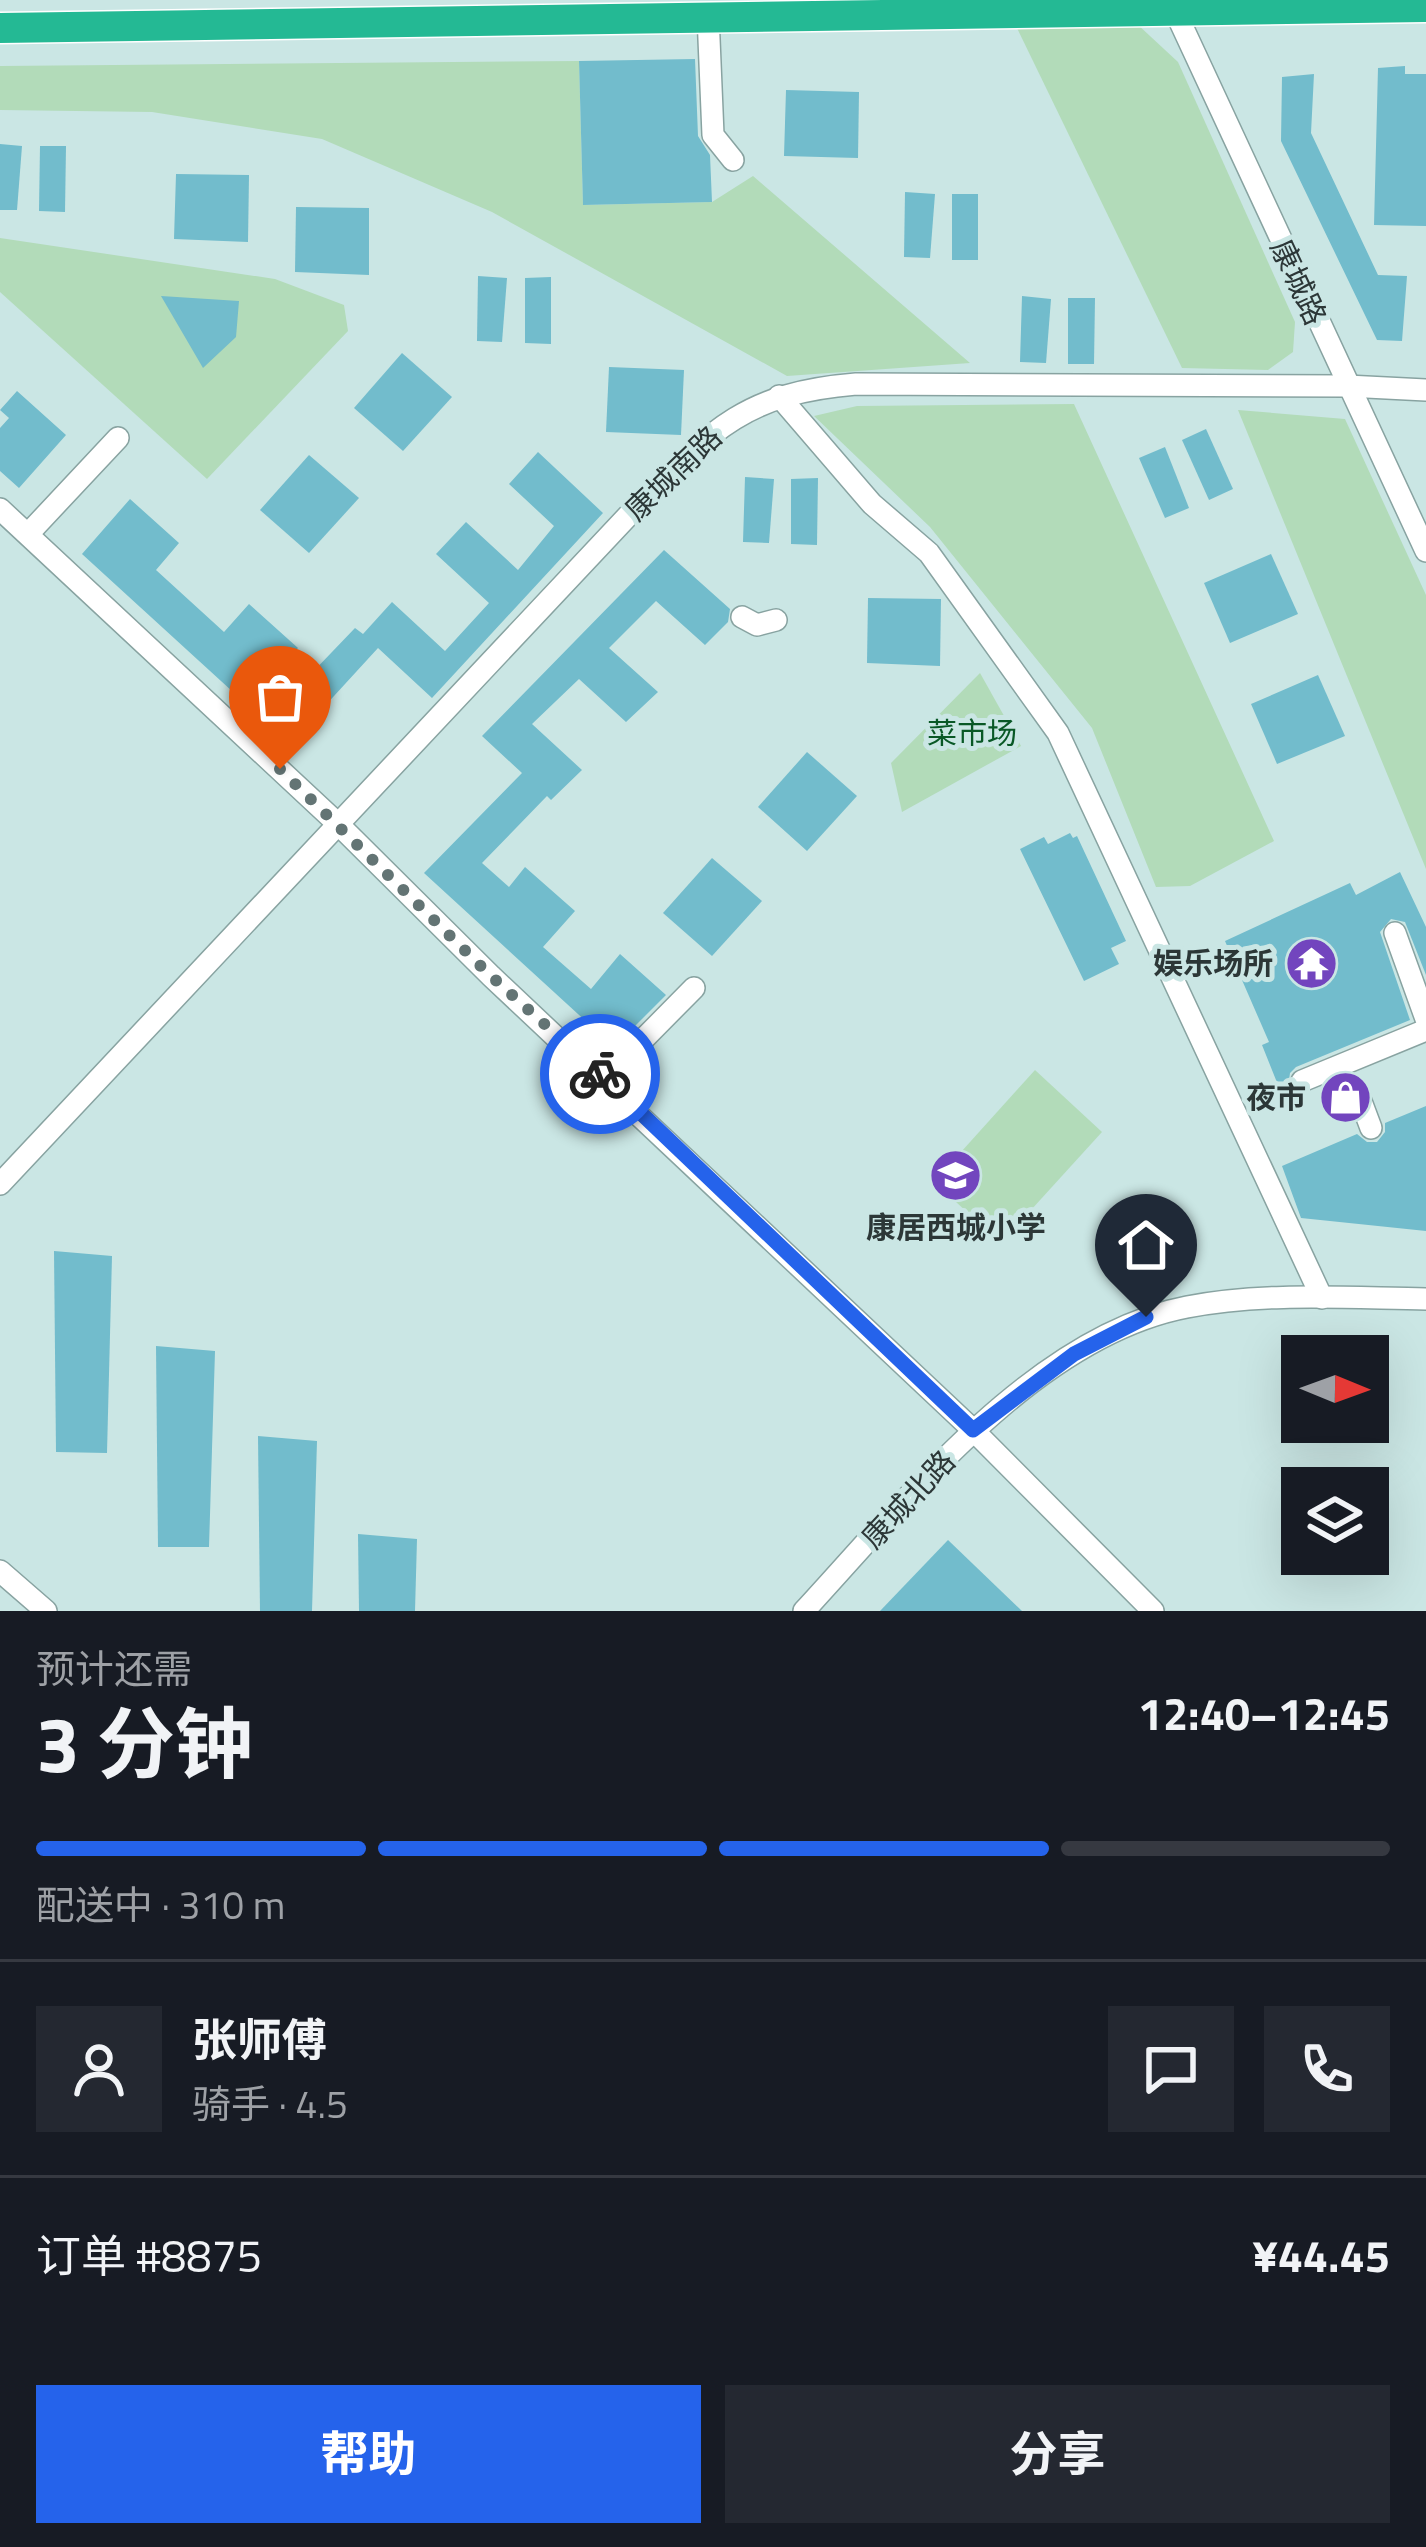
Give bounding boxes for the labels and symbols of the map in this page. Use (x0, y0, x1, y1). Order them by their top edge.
street label: 康城路 (1259, 231, 1339, 333)
street label: 康城南路 (614, 415, 732, 531)
pin (229, 646, 331, 769)
park label: 菜市场 (927, 710, 1017, 756)
temple icon: 娱乐场所 (1284, 935, 1340, 991)
place label: 娱乐场所 (1153, 940, 1273, 986)
courier (540, 1014, 660, 1134)
shop icon: 夜市 (1317, 1069, 1373, 1125)
place label: 夜市 (1246, 1074, 1306, 1120)
school or university icon: 康居西城小学 (928, 1147, 984, 1203)
pin (1095, 1194, 1197, 1317)
place label: 康居西城小学 (866, 1204, 1046, 1250)
north arrow (1281, 1335, 1389, 1443)
street label: 康城北路 (850, 1439, 966, 1559)

